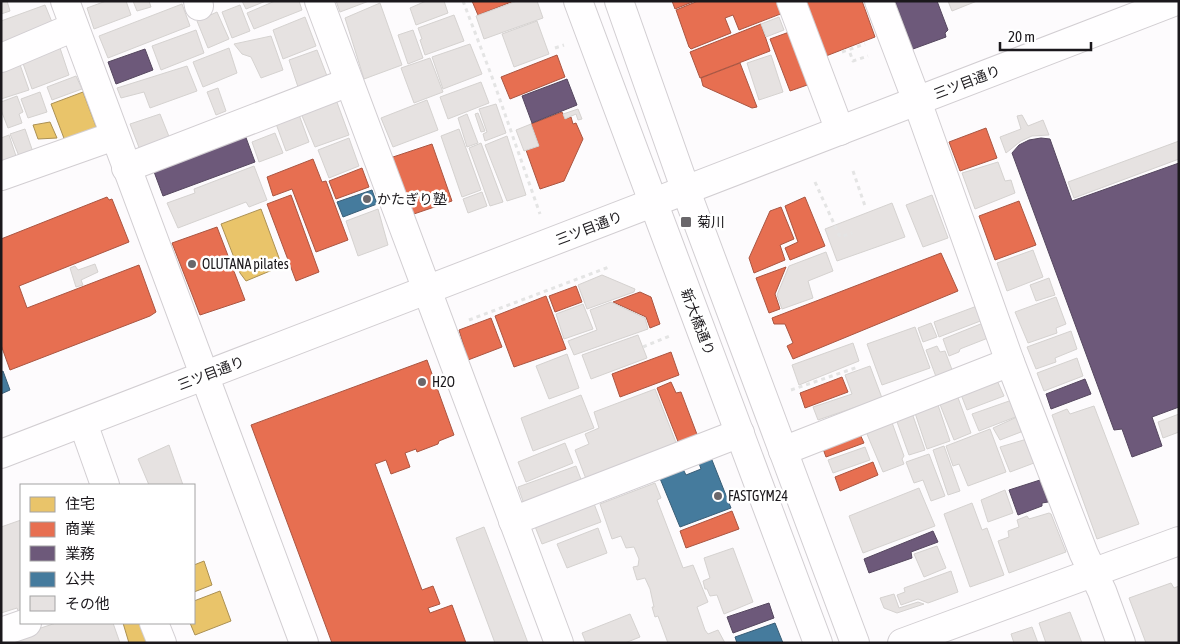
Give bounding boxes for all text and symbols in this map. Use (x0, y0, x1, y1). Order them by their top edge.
scale bar (1000, 20, 1091, 52)
text: 20 m (1008, 28, 1035, 45)
street label: 三ツ目通り (931, 62, 1003, 102)
place label: かたぎり塾 (377, 191, 447, 207)
marker: かたぎり塾 (361, 193, 373, 205)
street label: 三ツ目通り (553, 208, 625, 248)
place label: 菊川 (697, 214, 725, 230)
marker: 菊川 (679, 215, 693, 229)
place label: OLUTANA pilates (202, 256, 289, 272)
marker: OLUTANA pilates (186, 258, 198, 270)
street label: 新大橋通り (678, 286, 718, 358)
street label: 三ツ目通り (175, 353, 247, 393)
place label: H2O (432, 374, 455, 390)
marker: H2O (416, 376, 428, 388)
legend (20, 484, 195, 624)
place label: FASTGYM24 (728, 488, 789, 504)
marker: FASTGYM24 (712, 490, 724, 502)
text: 住宅 (65, 495, 95, 512)
text: 商業 (65, 520, 95, 537)
text: 業務 (65, 545, 95, 562)
text: 公共 (65, 570, 95, 587)
text: その他 (65, 595, 110, 612)

